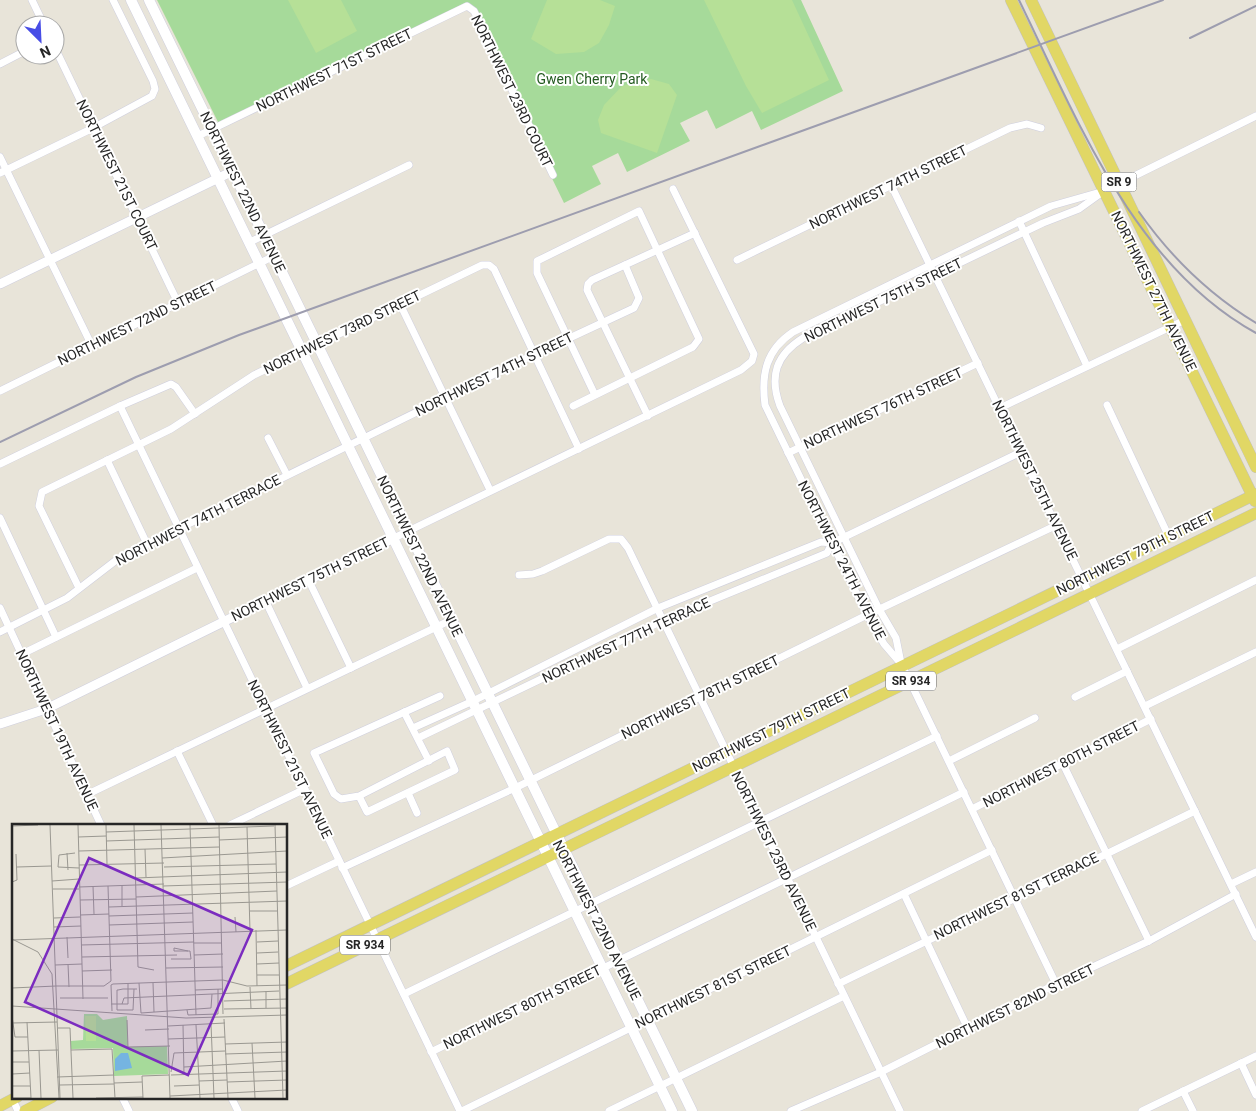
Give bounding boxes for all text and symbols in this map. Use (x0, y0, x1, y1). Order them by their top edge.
street label: NORTHWEST 23RD COURT (468, 12, 556, 170)
north arrow (15, 15, 65, 65)
street label: NORTHWEST 71ST STREET (253, 25, 415, 115)
text: N (38, 43, 53, 61)
park label: Gwen Cherry Park (537, 71, 648, 87)
street label: NORTHWEST 21ST COURT (73, 97, 161, 254)
street label: NORTHWEST 22ND AVENUE (197, 109, 289, 275)
street label: NORTHWEST 74TH STREET (807, 141, 970, 232)
road number: SR 9 (1102, 172, 1136, 192)
street label: NORTHWEST 27TH AVENUE (1108, 208, 1200, 374)
street label: NORTHWEST 75TH STREET (802, 254, 965, 345)
street label: NORTHWEST 72ND STREET (55, 277, 219, 368)
street label: NORTHWEST 73RD STREET (261, 287, 424, 377)
street label: NORTHWEST 74TH STREET (413, 328, 576, 419)
street label: NORTHWEST 76TH STREET (801, 364, 966, 452)
street label: NORTHWEST 25TH AVENUE (989, 397, 1081, 563)
street label: NORTHWEST 74TH TERRACE (113, 471, 283, 569)
street label: NORTHWEST 22ND AVENUE (374, 473, 466, 639)
street label: NORTHWEST 24TH AVENUE (795, 478, 889, 642)
street label: NORTHWEST 79TH STREET (1054, 507, 1217, 598)
street label: NORTHWEST 75TH STREET (229, 533, 392, 624)
street label: NORTHWEST 77TH TERRACE (540, 594, 712, 686)
street label: NORTHWEST 19TH AVENUE (13, 647, 102, 813)
street label: NORTHWEST 78TH STREET (619, 651, 782, 742)
road number: SR 934 (886, 671, 936, 690)
street label: NORTHWEST 21ST AVENUE (245, 677, 335, 841)
street label: NORTHWEST 79TH STREET (690, 684, 853, 775)
street label: NORTHWEST 80TH STREET (980, 717, 1143, 811)
street label: NORTHWEST 23RD AVENUE (728, 769, 820, 934)
inset map (12, 824, 288, 1098)
street label: NORTHWEST 22ND AVENUE (550, 837, 644, 1003)
street label: NORTHWEST 81ST TERRACE (931, 849, 1101, 943)
road number: SR 934 (340, 936, 390, 954)
street label: NORTHWEST 81ST STREET (632, 942, 794, 1032)
street label: NORTHWEST 82ND STREET (933, 960, 1097, 1051)
street label: NORTHWEST 80TH STREET (441, 961, 604, 1052)

